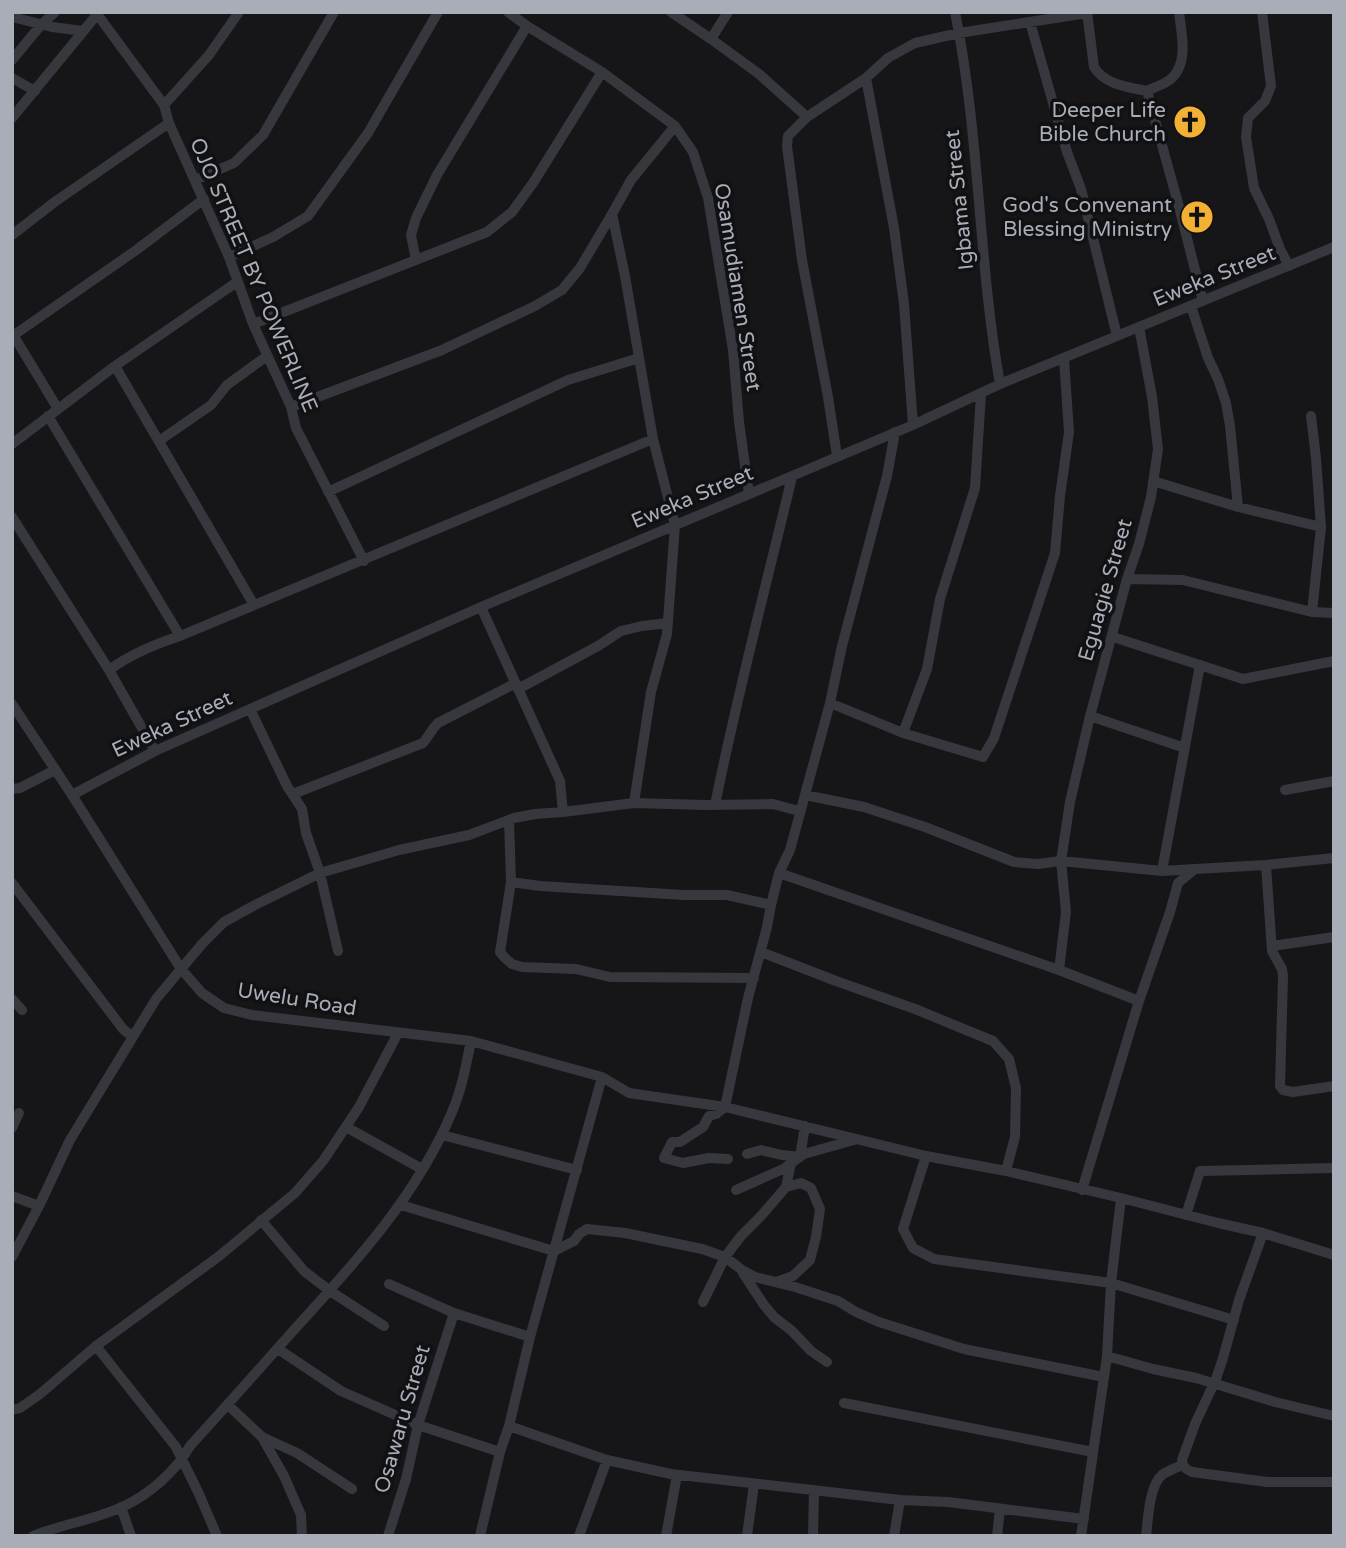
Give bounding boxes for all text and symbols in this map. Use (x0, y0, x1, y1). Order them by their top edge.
place label: Deeper Life Bible Church (1039, 98, 1166, 147)
church icon: Deeper Life Bible Church (1171, 103, 1209, 141)
street label: Igbama Street (940, 129, 979, 271)
street label: OJO STREET BY POWERLINE (184, 134, 323, 416)
street label: Osamudiamen Street (709, 181, 766, 393)
place label: God's Convenant Blessing Ministry (1002, 193, 1172, 242)
church icon: God's Convenant Blessing Ministry (1178, 198, 1216, 236)
street label: Eweka Street (1149, 241, 1279, 312)
street label: Eweka Street (627, 461, 757, 534)
street label: Eguagie Street (1073, 516, 1138, 664)
street label: Eweka Street (108, 686, 236, 763)
street label: Uwelu Road (236, 978, 358, 1021)
street label: Osawaru Street (369, 1342, 436, 1496)

